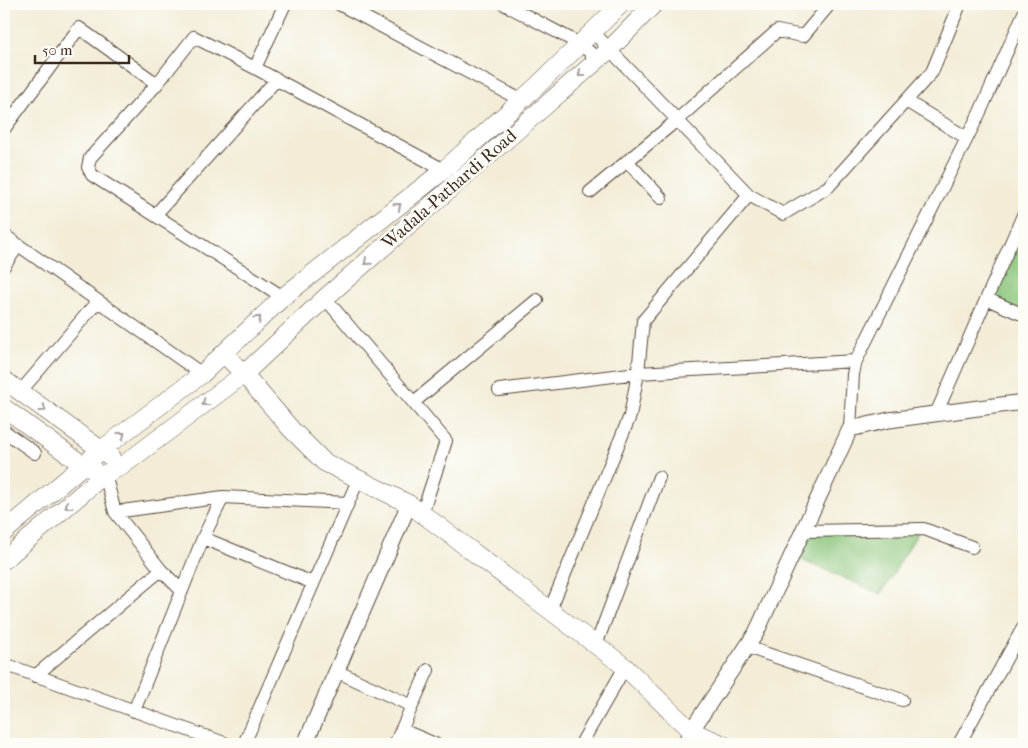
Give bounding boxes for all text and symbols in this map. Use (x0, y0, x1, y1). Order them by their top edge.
scale bar (35, 32, 129, 64)
text: 50 m (42, 41, 73, 59)
one-way arrow (578, 68, 587, 77)
street label: Wadala-Pathardi Road (377, 125, 521, 254)
one-way arrow (393, 203, 402, 212)
one-way arrow (363, 256, 372, 265)
one-way arrow (253, 316, 262, 325)
one-way arrow (201, 397, 211, 406)
one-way arrow (37, 403, 47, 412)
one-way arrow (116, 432, 126, 441)
one-way arrow (64, 500, 73, 509)

